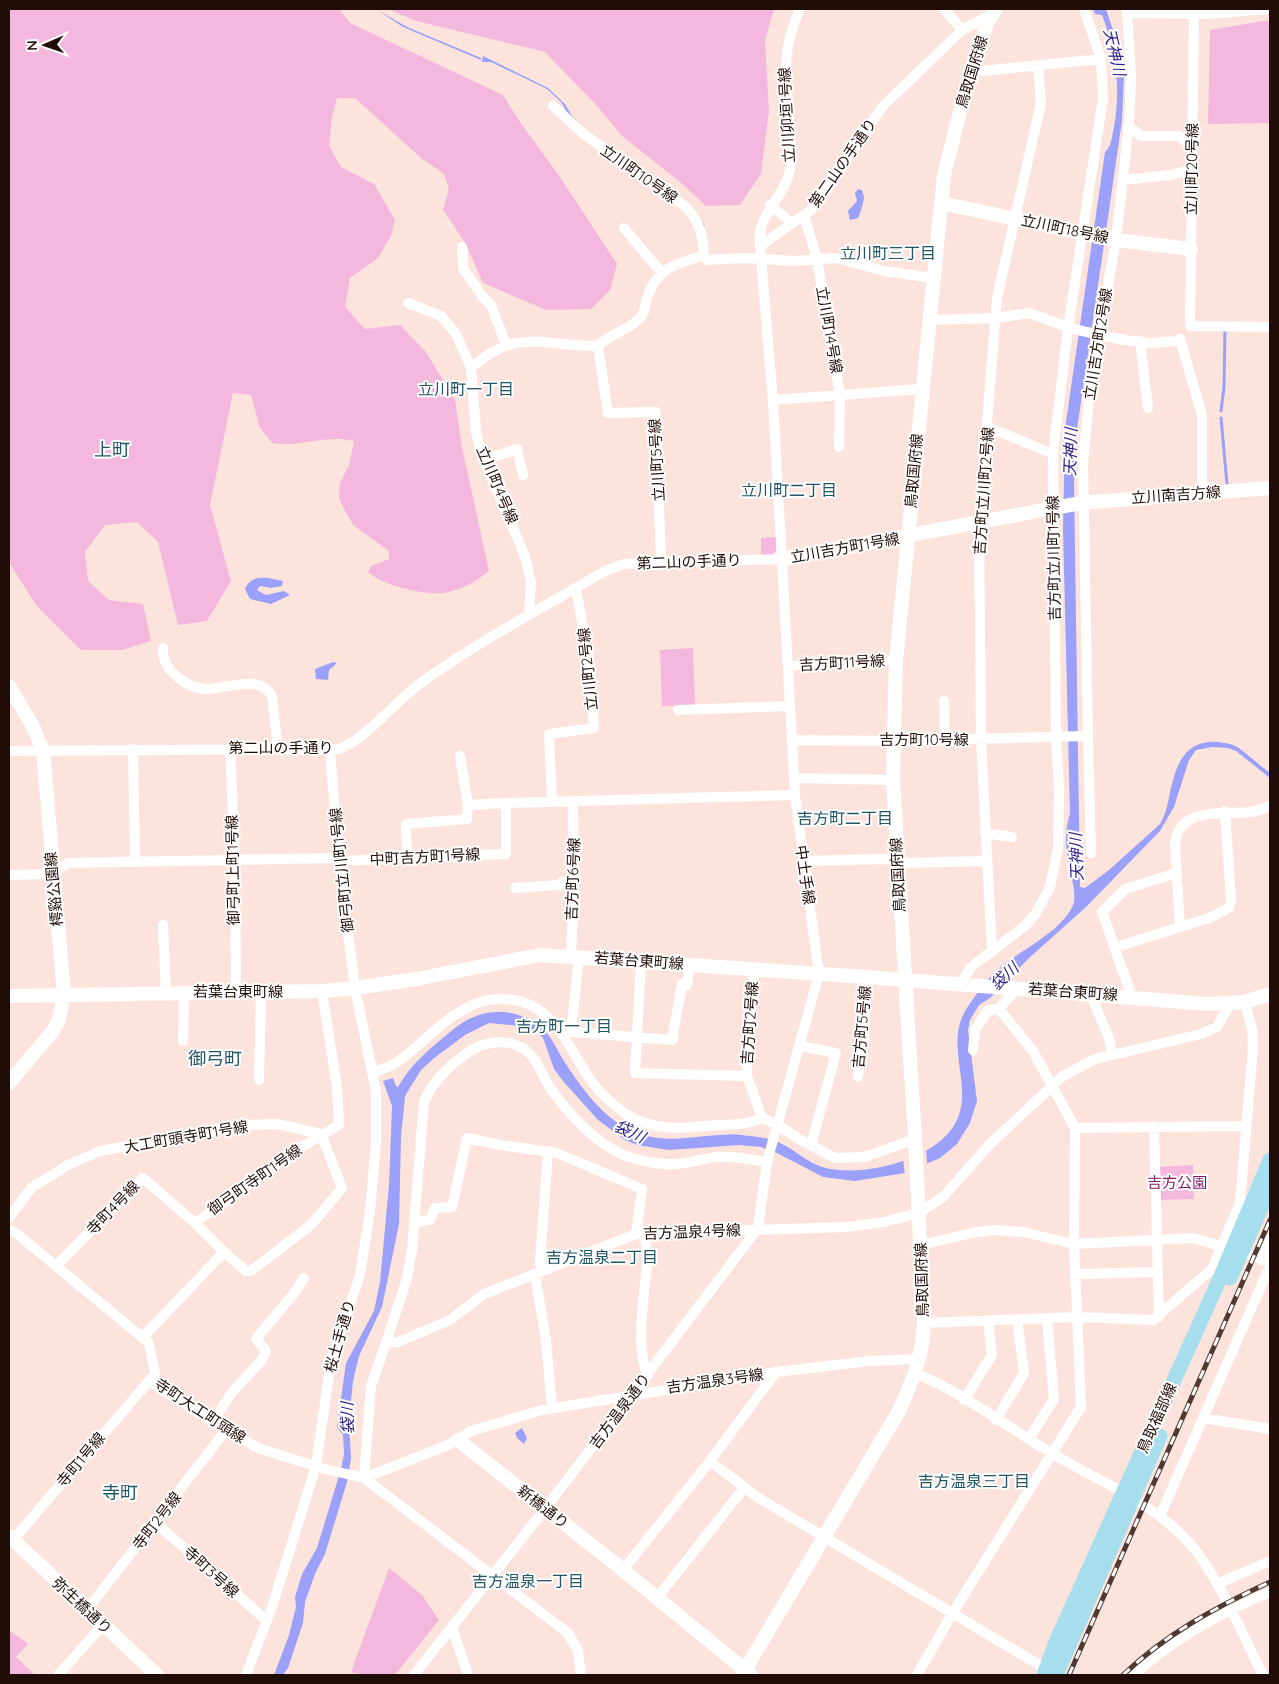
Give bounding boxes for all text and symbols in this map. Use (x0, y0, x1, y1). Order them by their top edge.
north arrow (20, 20, 70, 70)
water label: 天神川 (1100, 26, 1131, 80)
street label: 鳥取国府線 (951, 33, 992, 111)
text: N (23, 40, 41, 51)
street label: 立川卯垣1号線 (775, 67, 798, 163)
street label: 第二山の手通り (805, 114, 880, 211)
street label: 立川町20号線 (1181, 123, 1202, 215)
street label: 立川町10号線 (597, 140, 681, 207)
street label: 立川町18号線 (1020, 210, 1110, 247)
district label: 立川町三丁目 (840, 243, 936, 263)
street label: 立川町14号線 (812, 285, 847, 375)
street label: 立川吉方町2号線 (1079, 286, 1116, 401)
district label: 立川町一丁目 (418, 379, 514, 399)
street label: 立川町5号線 (645, 418, 668, 502)
street label: 吉方町立川町2号線 (970, 426, 997, 556)
water label: 天神川 (1059, 426, 1081, 476)
street label: 鳥取国府線 (901, 433, 926, 509)
district label: 上町 (94, 438, 130, 461)
street label: 立川町4号線 (473, 443, 522, 527)
district label: 立川町二丁目 (741, 480, 837, 500)
street label: 立川南吉方線 (1130, 482, 1222, 507)
street label: 吉方町立川町1号線 (1043, 495, 1064, 621)
street label: 立川吉方町1号線 (789, 529, 901, 566)
street label: 第二山の手通り (636, 550, 742, 573)
street label: 立川町2号線 (574, 627, 601, 711)
street label: 吉方町11号線 (798, 651, 885, 674)
street label: 吉方町10号線 (879, 730, 969, 749)
street label: 第二山の手通り (228, 738, 334, 757)
street label: 御弓町立川町1号線 (325, 807, 358, 933)
district label: 吉方町二丁目 (797, 808, 893, 828)
street label: 御弓町上町1号線 (222, 815, 243, 925)
water label: 天神川 (1065, 831, 1087, 881)
street label: 吉方町6号線 (562, 837, 583, 921)
street label: 鳥取国府線 (886, 837, 909, 913)
street label: 中町吉方町1号線 (369, 844, 481, 869)
street label: 中土手線 (792, 844, 819, 906)
street label: 樗谿公園線 (41, 851, 66, 927)
street label: 若葉台東町線 (593, 948, 685, 973)
water label: 袋川 (985, 956, 1024, 994)
street label: 若葉台東町線 (1027, 979, 1119, 1004)
street label: 吉方町2号線 (737, 981, 762, 1065)
street label: 若葉台東町線 (193, 982, 283, 1001)
street label: 吉方町5号線 (848, 985, 875, 1069)
district label: 吉方町一丁目 (516, 1016, 612, 1036)
district label: 御弓町 (188, 1047, 242, 1070)
water label: 袋川 (611, 1115, 651, 1148)
street label: 大工町頭寺町1号線 (122, 1116, 249, 1157)
street label: 御弓町寺町1号線 (204, 1140, 305, 1219)
park label: 吉方公園 (1147, 1173, 1207, 1192)
street label: 寺町4号線 (82, 1177, 143, 1239)
street label: 吉方温泉4号線 (643, 1220, 741, 1243)
street label: 鳥取国府線 (911, 1242, 932, 1318)
district label: 吉方温泉二丁目 (546, 1247, 658, 1267)
street label: 桜土手通り (320, 1297, 359, 1375)
street label: 吉方温泉3号線 (665, 1364, 765, 1397)
street label: 吉方温泉通り (585, 1369, 654, 1452)
street label: 寺町大工町頭線 (151, 1374, 249, 1447)
street label: 鳥取福部線 (1133, 1380, 1180, 1456)
water label: 袋川 (337, 1400, 357, 1434)
street label: 寺町1号線 (52, 1428, 109, 1491)
district label: 吉方温泉三丁目 (918, 1471, 1030, 1491)
district label: 寺町 (102, 1481, 138, 1504)
street label: 新橋通り (514, 1481, 573, 1533)
street label: 寺町2号線 (128, 1488, 185, 1553)
street label: 寺町3号線 (180, 1542, 243, 1601)
district label: 吉方温泉一丁目 (472, 1571, 584, 1591)
street label: 弥生橋通り (48, 1573, 116, 1638)

